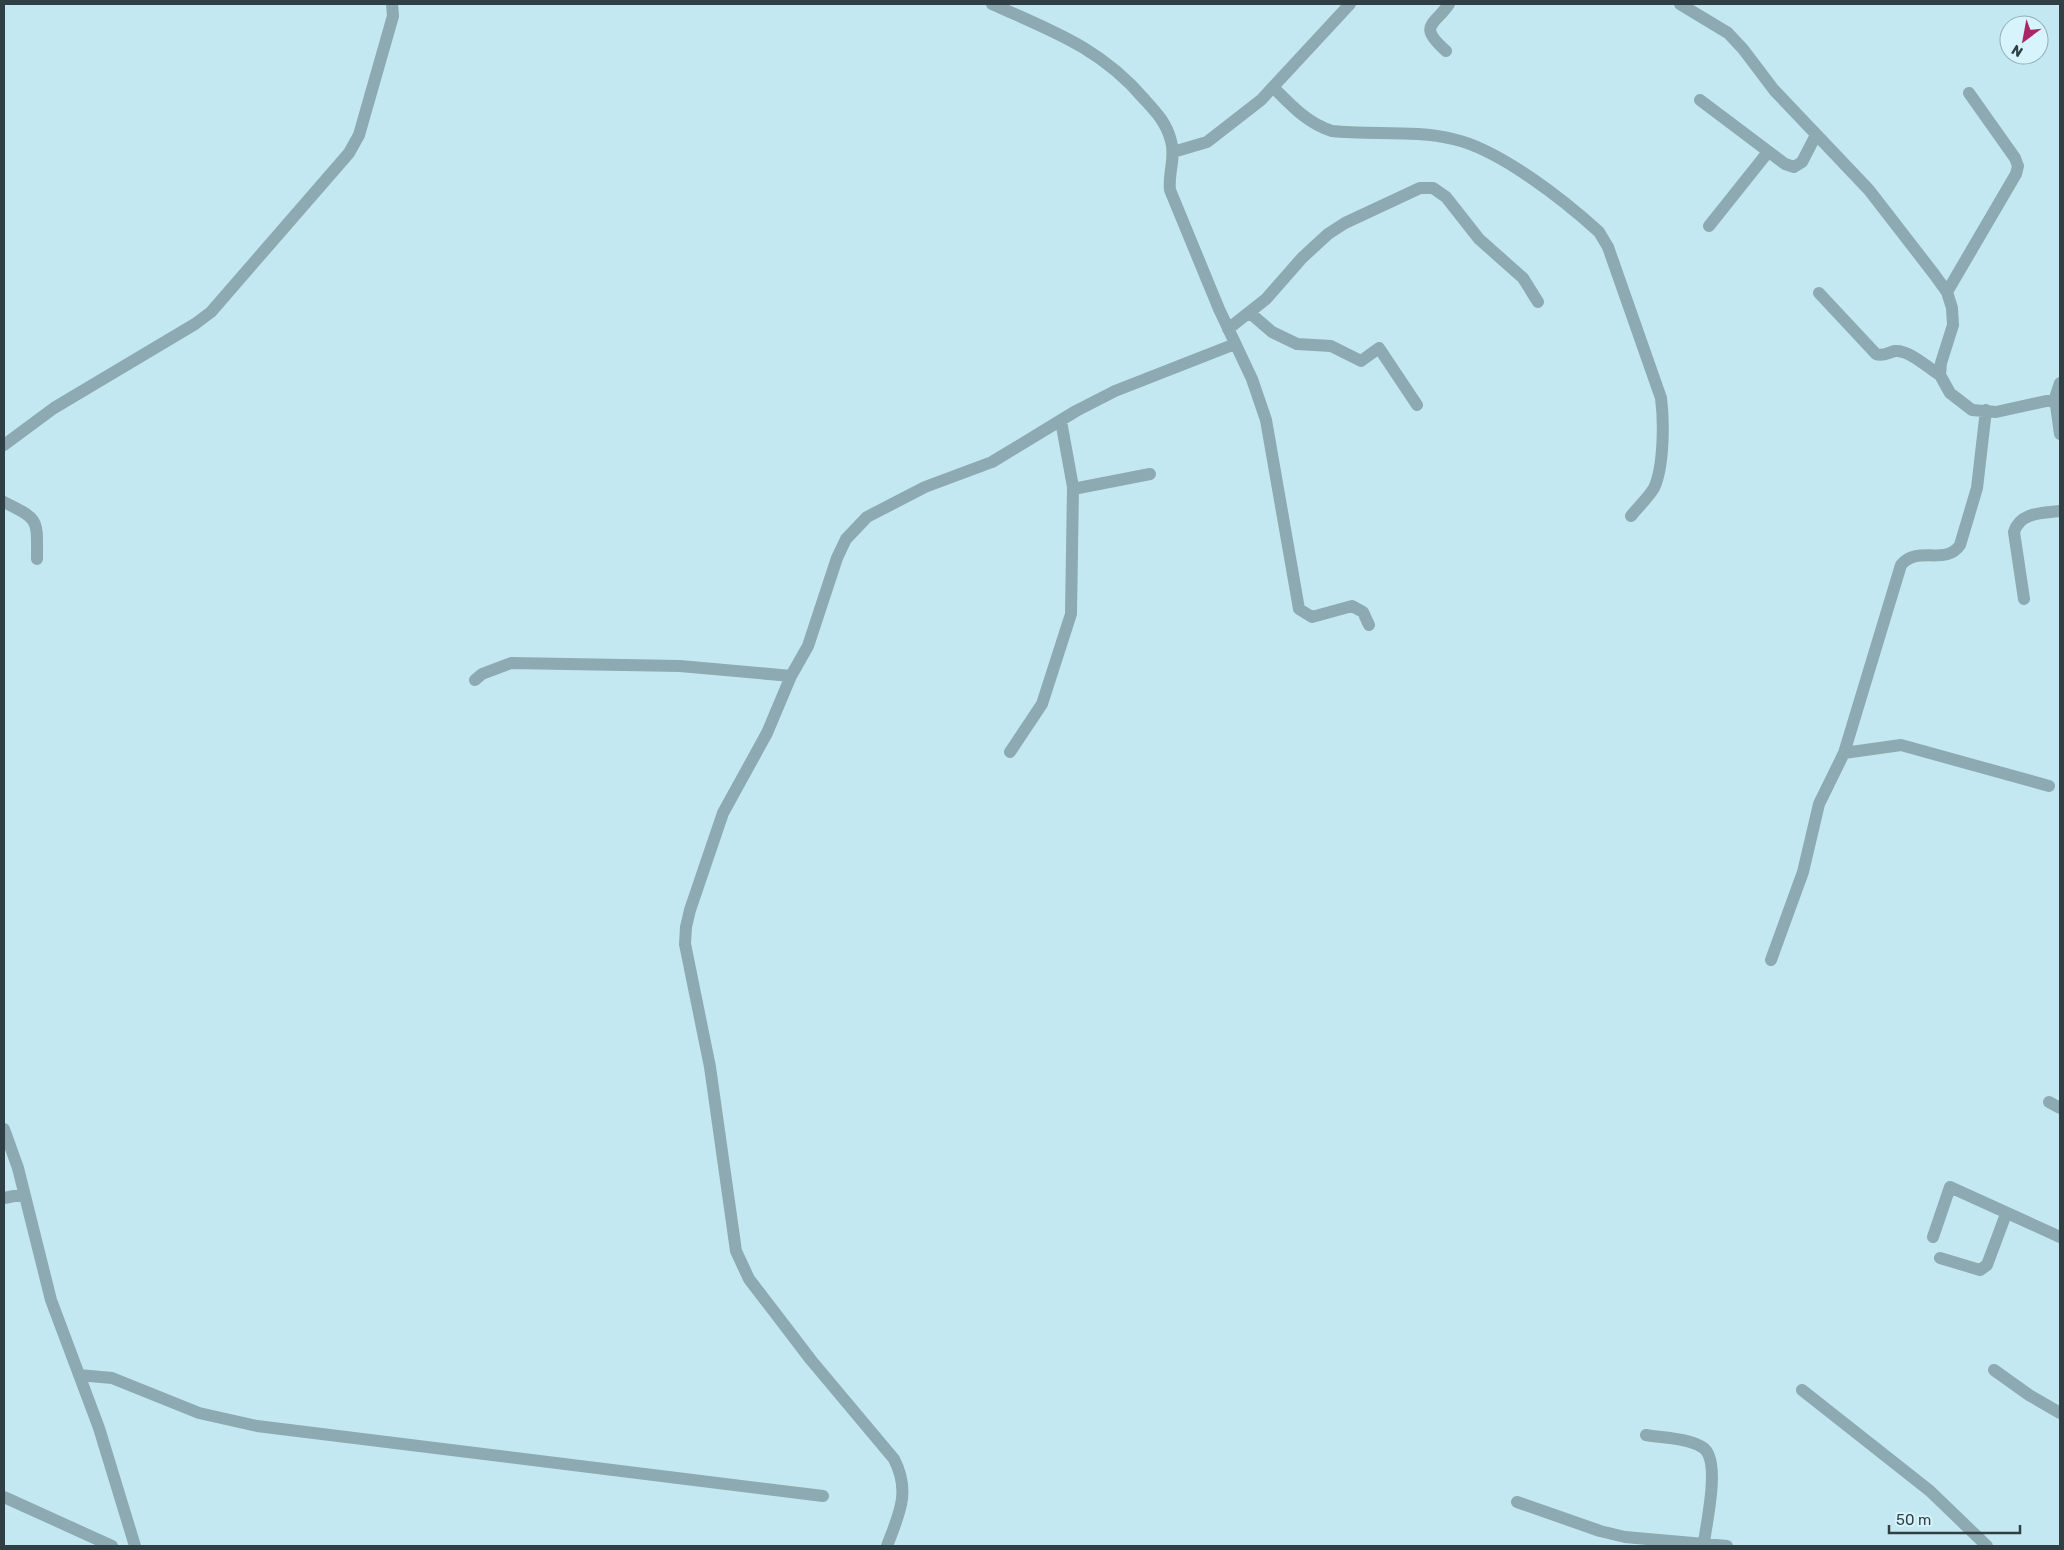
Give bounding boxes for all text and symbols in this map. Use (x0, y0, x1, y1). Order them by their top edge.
north arrow (1999, 15, 2049, 65)
text: N (2009, 41, 2026, 60)
scale bar (1889, 1502, 2020, 1534)
text: 50 m (1896, 1511, 1931, 1529)

